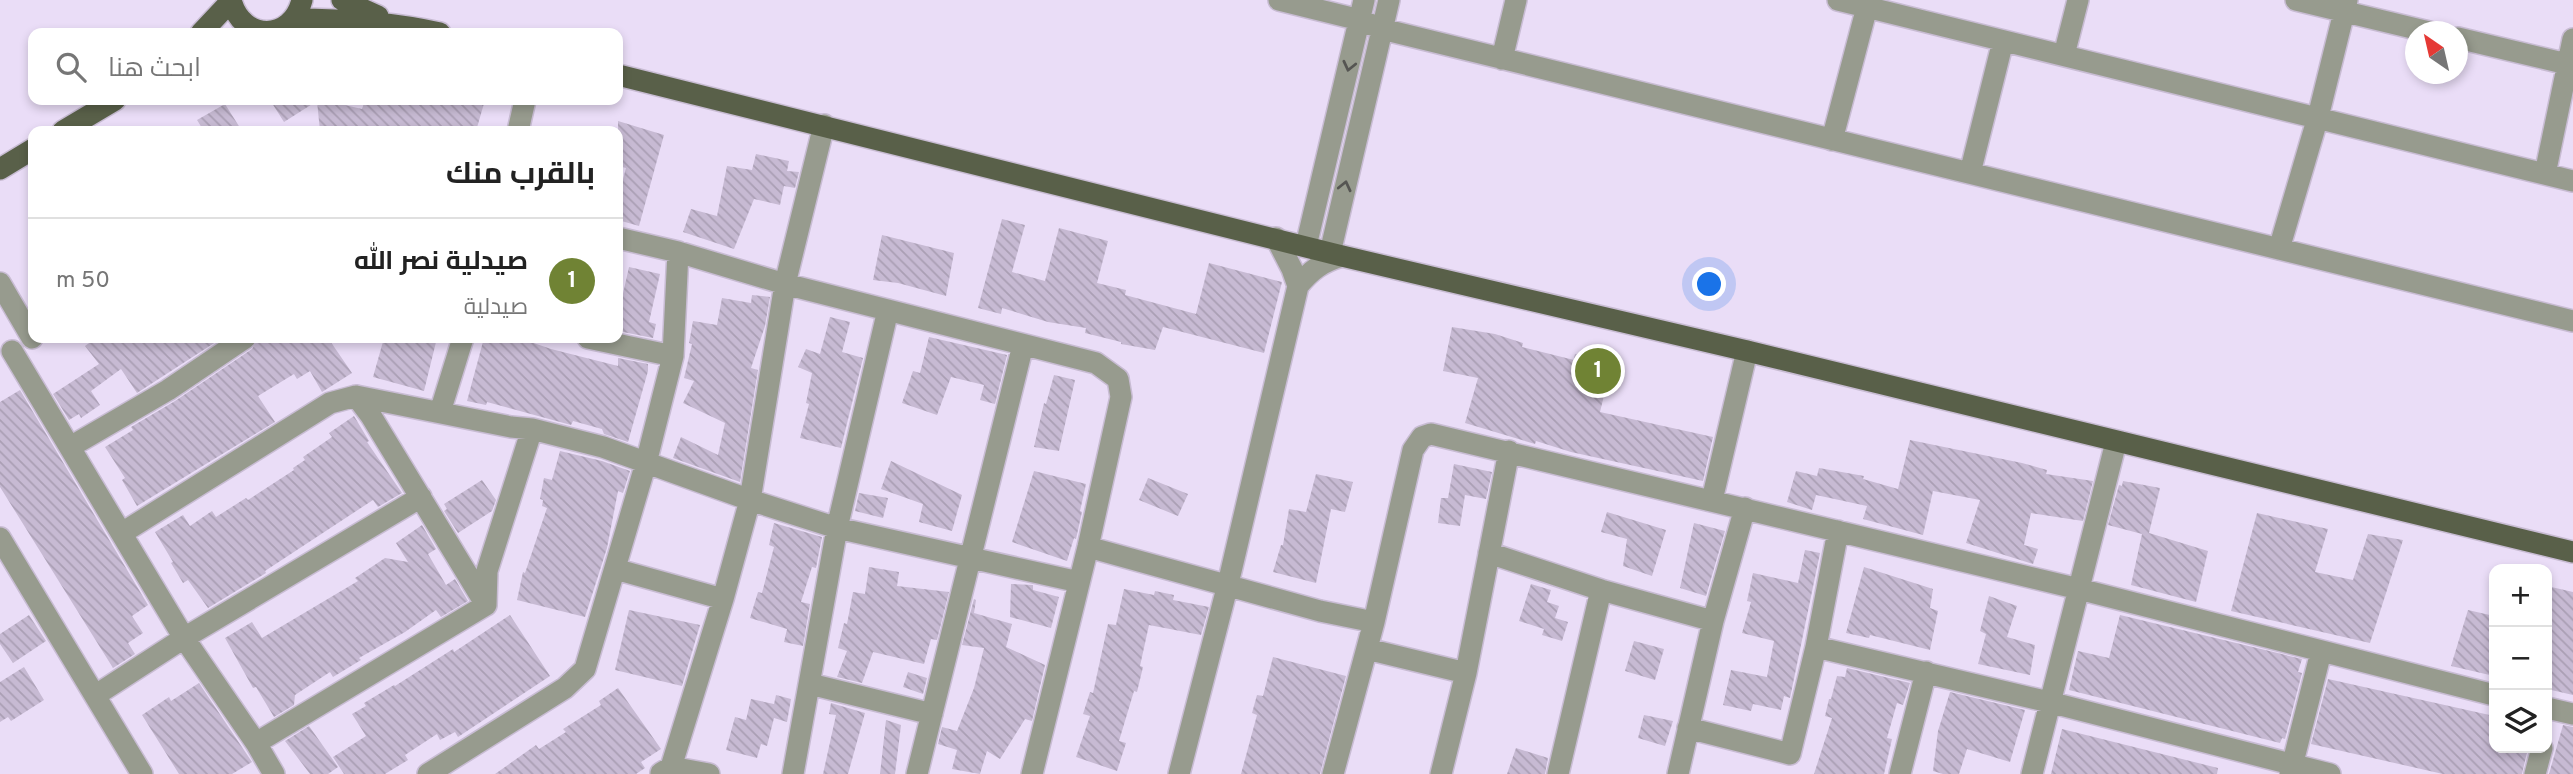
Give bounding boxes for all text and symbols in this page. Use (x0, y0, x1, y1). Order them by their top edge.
north arrow (2405, 21, 2468, 84)
search box (28, 28, 623, 105)
icon: search (52, 48, 90, 86)
text: ابحث هنا (108, 53, 201, 86)
one-way arrow (1343, 60, 1357, 72)
text: بالقرب منك (446, 157, 595, 194)
one-way arrow (1337, 180, 1351, 192)
text: صيدلية نصر الله (354, 246, 528, 279)
text: 50 m (56, 267, 110, 296)
text: 1 (567, 267, 577, 296)
your location (1692, 267, 1726, 301)
text: صيدلية (464, 294, 528, 323)
pin: 1 (1575, 345, 1621, 397)
map controls (2489, 564, 2552, 753)
button: + (2489, 564, 2552, 627)
button: − (2489, 627, 2552, 690)
button: layers (2489, 690, 2552, 753)

